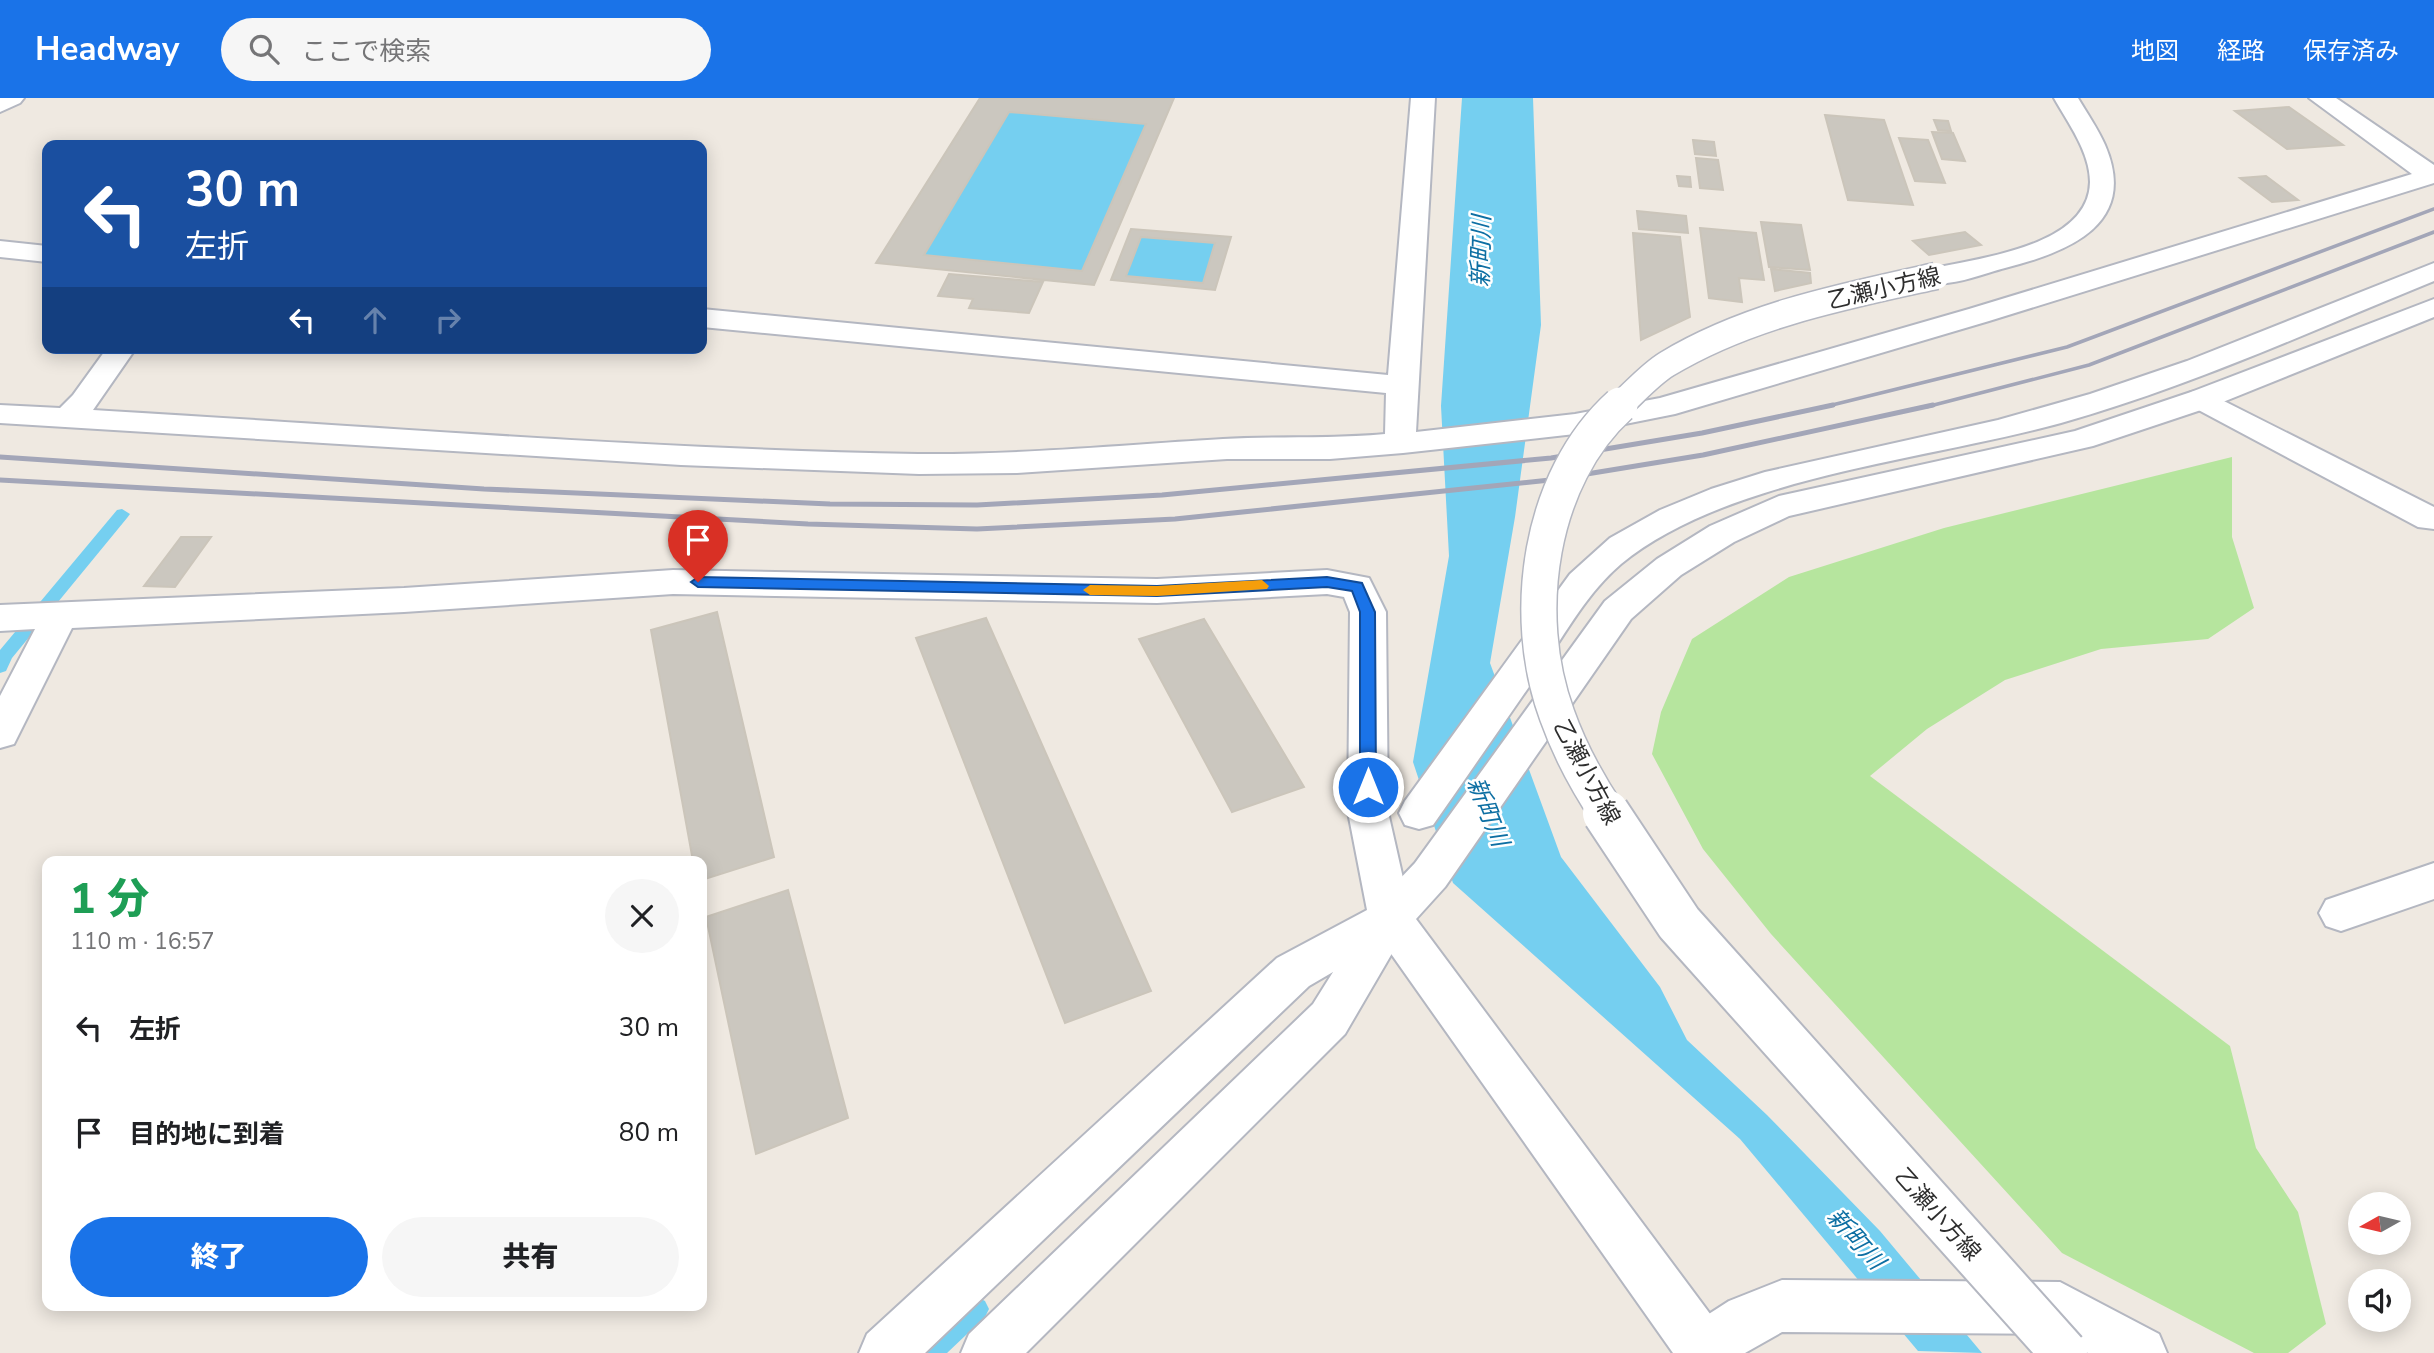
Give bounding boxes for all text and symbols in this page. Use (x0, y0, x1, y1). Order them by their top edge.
search box (221, 18, 711, 81)
text: Headway (35, 27, 179, 72)
icon: search (245, 30, 283, 68)
text: ここで検索 (301, 34, 431, 69)
text: 地図 (2131, 35, 2179, 67)
text: 経路 (2217, 35, 2265, 67)
text: 保存済み (2303, 35, 2399, 67)
text: 30 m (185, 156, 300, 223)
icon: left (70, 168, 161, 259)
water label: 新町川 (1464, 212, 1498, 287)
text: 左折 (185, 225, 249, 268)
street label: 乙瀬小方線 (1825, 260, 1944, 317)
icon: left (283, 301, 321, 339)
icon: ahead (356, 301, 394, 339)
icon: right (429, 301, 467, 339)
pin (668, 510, 728, 582)
icon: arrive (679, 521, 717, 559)
street label: 乙瀬小方線 (1546, 714, 1627, 830)
position arrow (1331, 750, 1405, 824)
water label: 新町川 (1460, 773, 1517, 854)
text: 1 分 (70, 871, 149, 928)
button: close (605, 879, 679, 953)
text: 110 m · 16:57 (70, 926, 215, 957)
icon: left (70, 1009, 108, 1047)
text: 30 m (619, 1010, 679, 1045)
text: 左折 (129, 1012, 181, 1047)
icon: arrive (70, 1114, 108, 1152)
text: 80 m (619, 1115, 679, 1150)
text: 目的地に到着 (129, 1117, 285, 1152)
street label: 乙瀬小方線 (1888, 1161, 1988, 1267)
north arrow (2348, 1192, 2412, 1255)
map controls (2348, 1192, 2411, 1332)
water label: 新町川 (1820, 1202, 1894, 1279)
button: 終了 (70, 1217, 368, 1297)
button: 共有 (382, 1217, 679, 1297)
button: sound (2348, 1269, 2411, 1332)

